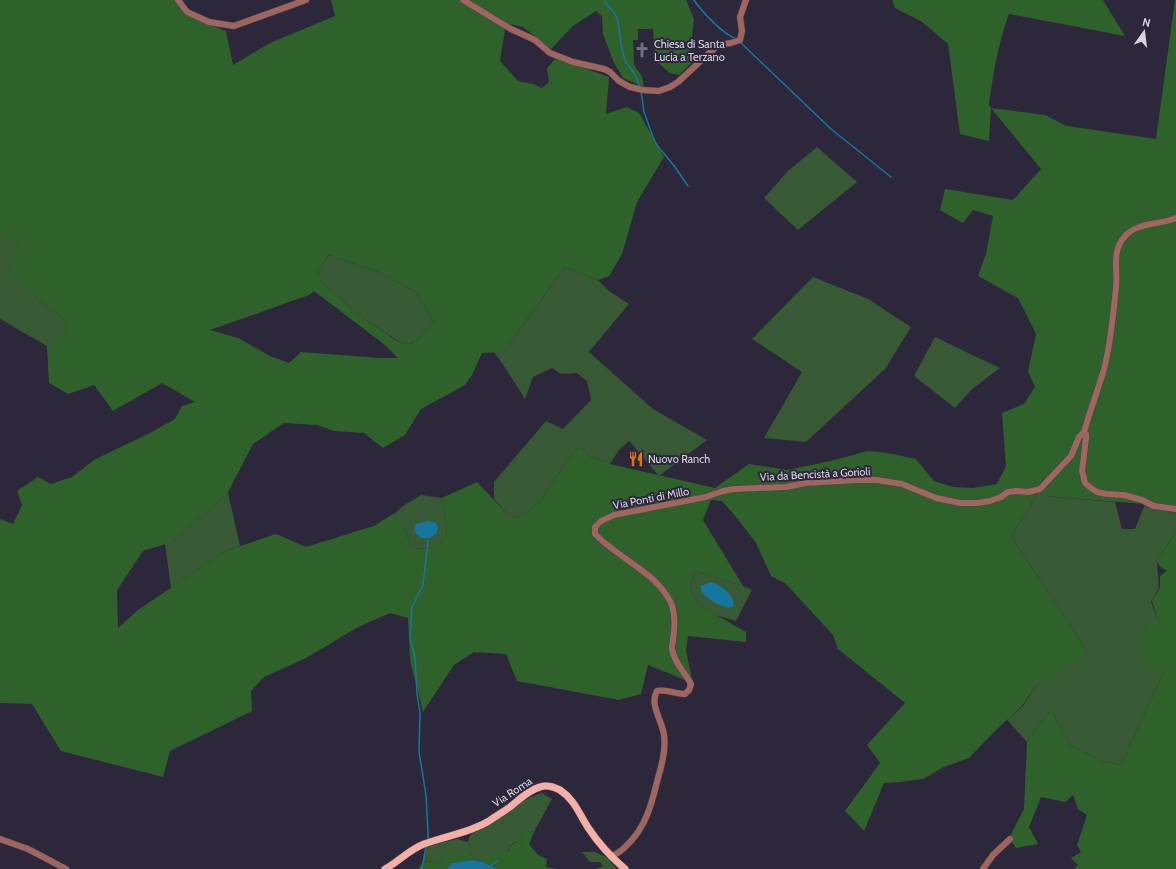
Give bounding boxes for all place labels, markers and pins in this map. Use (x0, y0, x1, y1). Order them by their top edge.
place label: Chiesa di Santa Lucia a Terzano (654, 37, 725, 64)
church icon: Chiesa di Santa Lucia a Terzano (633, 41, 651, 59)
restaurant icon: Nuovo Ranch (627, 450, 645, 468)
place label: Nuovo Ranch (648, 452, 710, 466)

